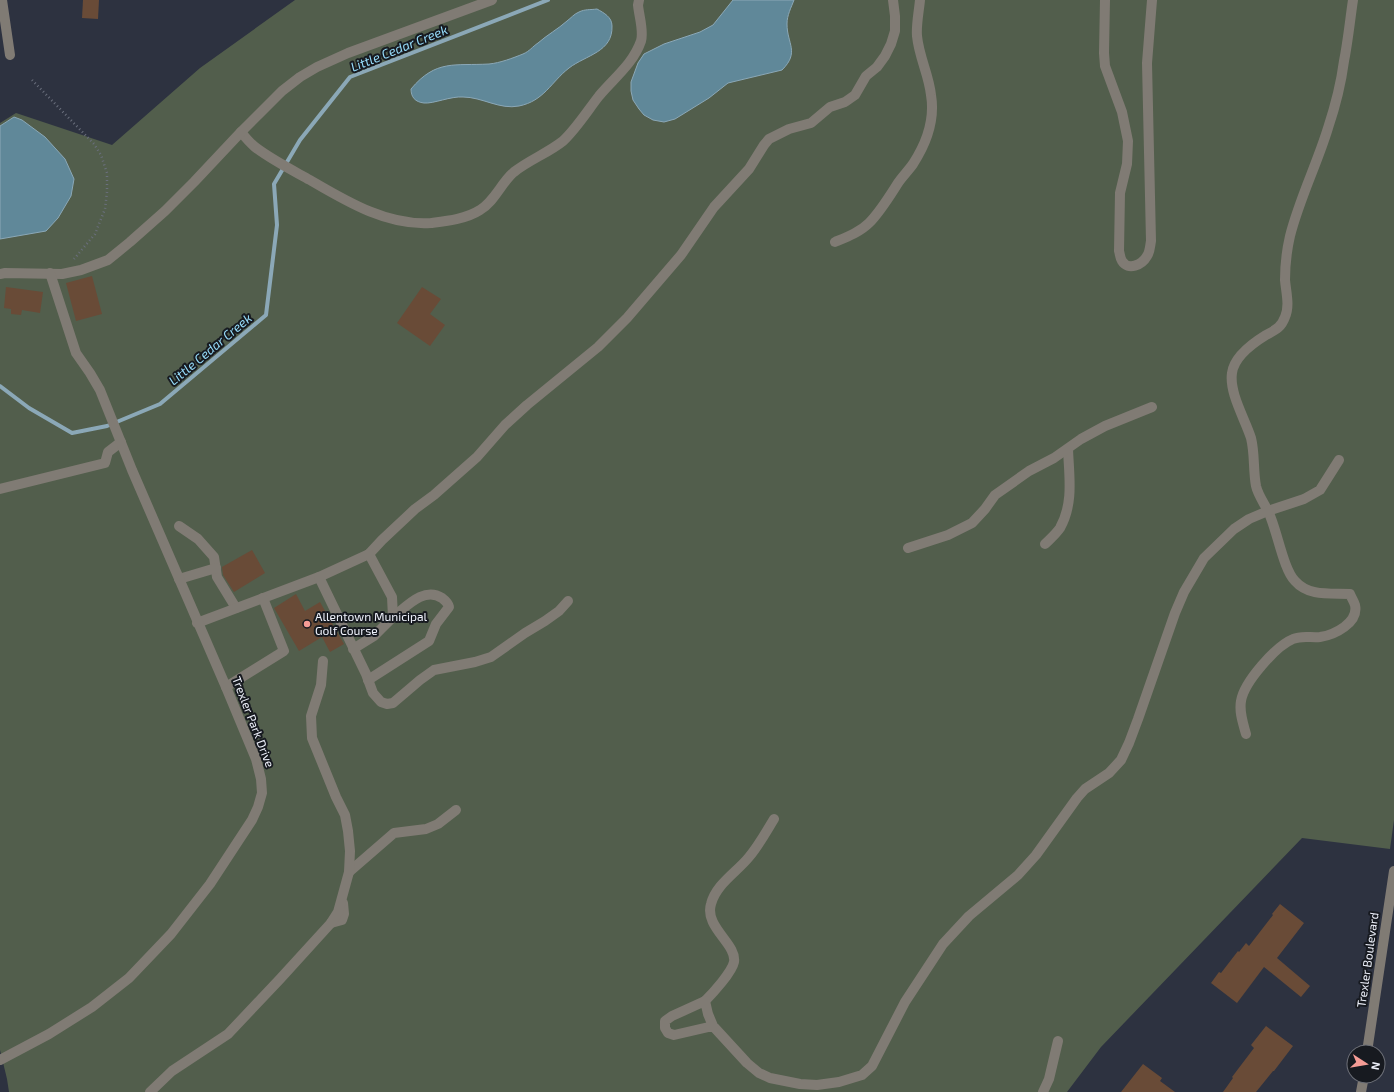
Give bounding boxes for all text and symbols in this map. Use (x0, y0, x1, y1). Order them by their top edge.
water label: Little Cedar Creek (348, 21, 450, 75)
water label: Little Cedar Creek (165, 309, 255, 388)
place label: Allentown Municipal Golf Course (315, 609, 428, 637)
marker: Allentown Municipal Golf Course (302, 619, 312, 629)
street label: Trexler Park Drive (230, 674, 278, 769)
street label: Trexler Boulevard (1353, 911, 1381, 1008)
north arrow (1346, 1044, 1386, 1084)
text: N (1369, 1061, 1383, 1071)

